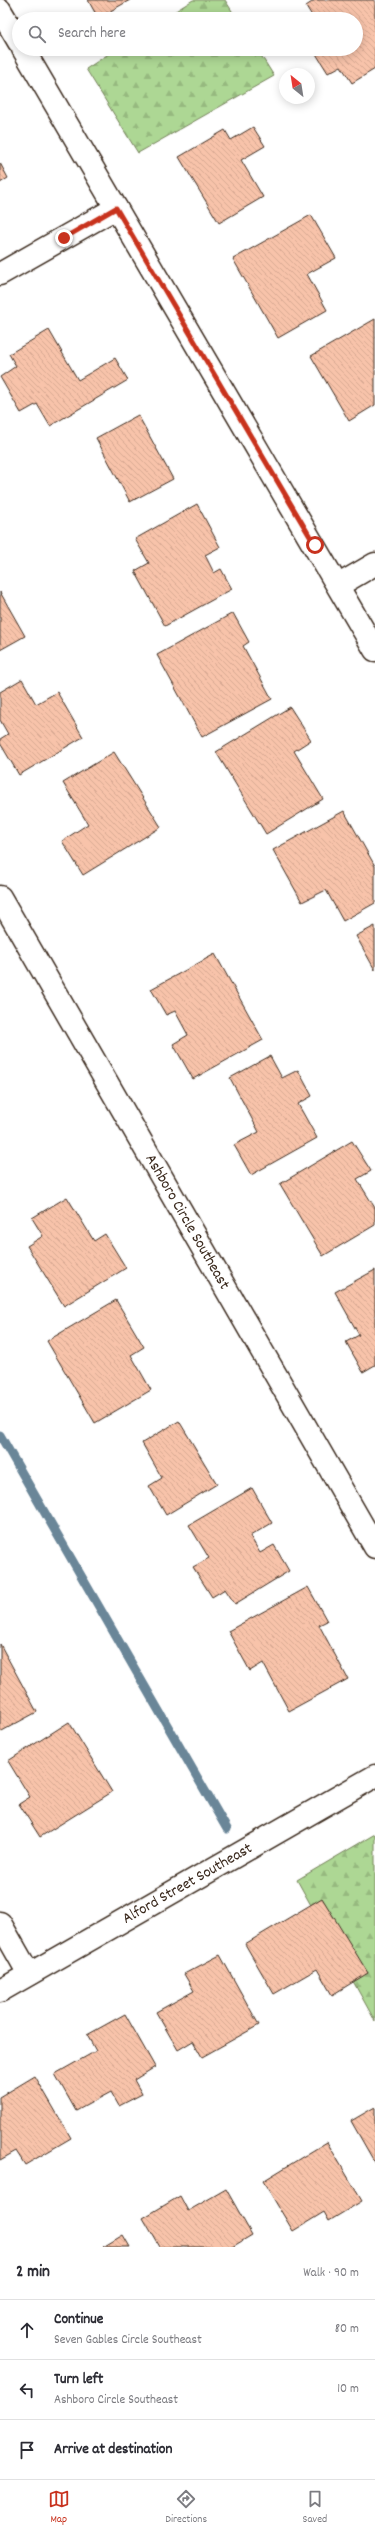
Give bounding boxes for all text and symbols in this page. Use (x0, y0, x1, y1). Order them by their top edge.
search box (12, 12, 363, 56)
icon: search (26, 23, 48, 45)
text: Search here (58, 23, 126, 45)
north arrow (279, 68, 315, 104)
route end (55, 229, 73, 247)
route start (306, 536, 324, 554)
street label: Ashboro Circle Southeast (139, 1150, 236, 1294)
street label: Alford Street Southeast (118, 1837, 257, 1930)
text: 2 min (16, 2261, 50, 2285)
text: Walk · 90 m (303, 2264, 359, 2283)
text: Continue (54, 2309, 103, 2331)
icon: ahead (16, 2319, 38, 2341)
text: 80 m (335, 2320, 359, 2339)
text: Seven Gables Circle Southeast (54, 2331, 202, 2350)
text: Turn left (54, 2369, 103, 2391)
icon: left (16, 2379, 38, 2401)
text: 10 m (337, 2380, 359, 2399)
text: Ashboro Circle Southeast (54, 2391, 178, 2410)
icon: arrive (16, 2439, 38, 2461)
text: Arrive at destination (54, 2439, 172, 2461)
tab: Map (48, 2488, 70, 2528)
tab: Directions (165, 2488, 207, 2528)
tab: Saved (303, 2488, 327, 2528)

